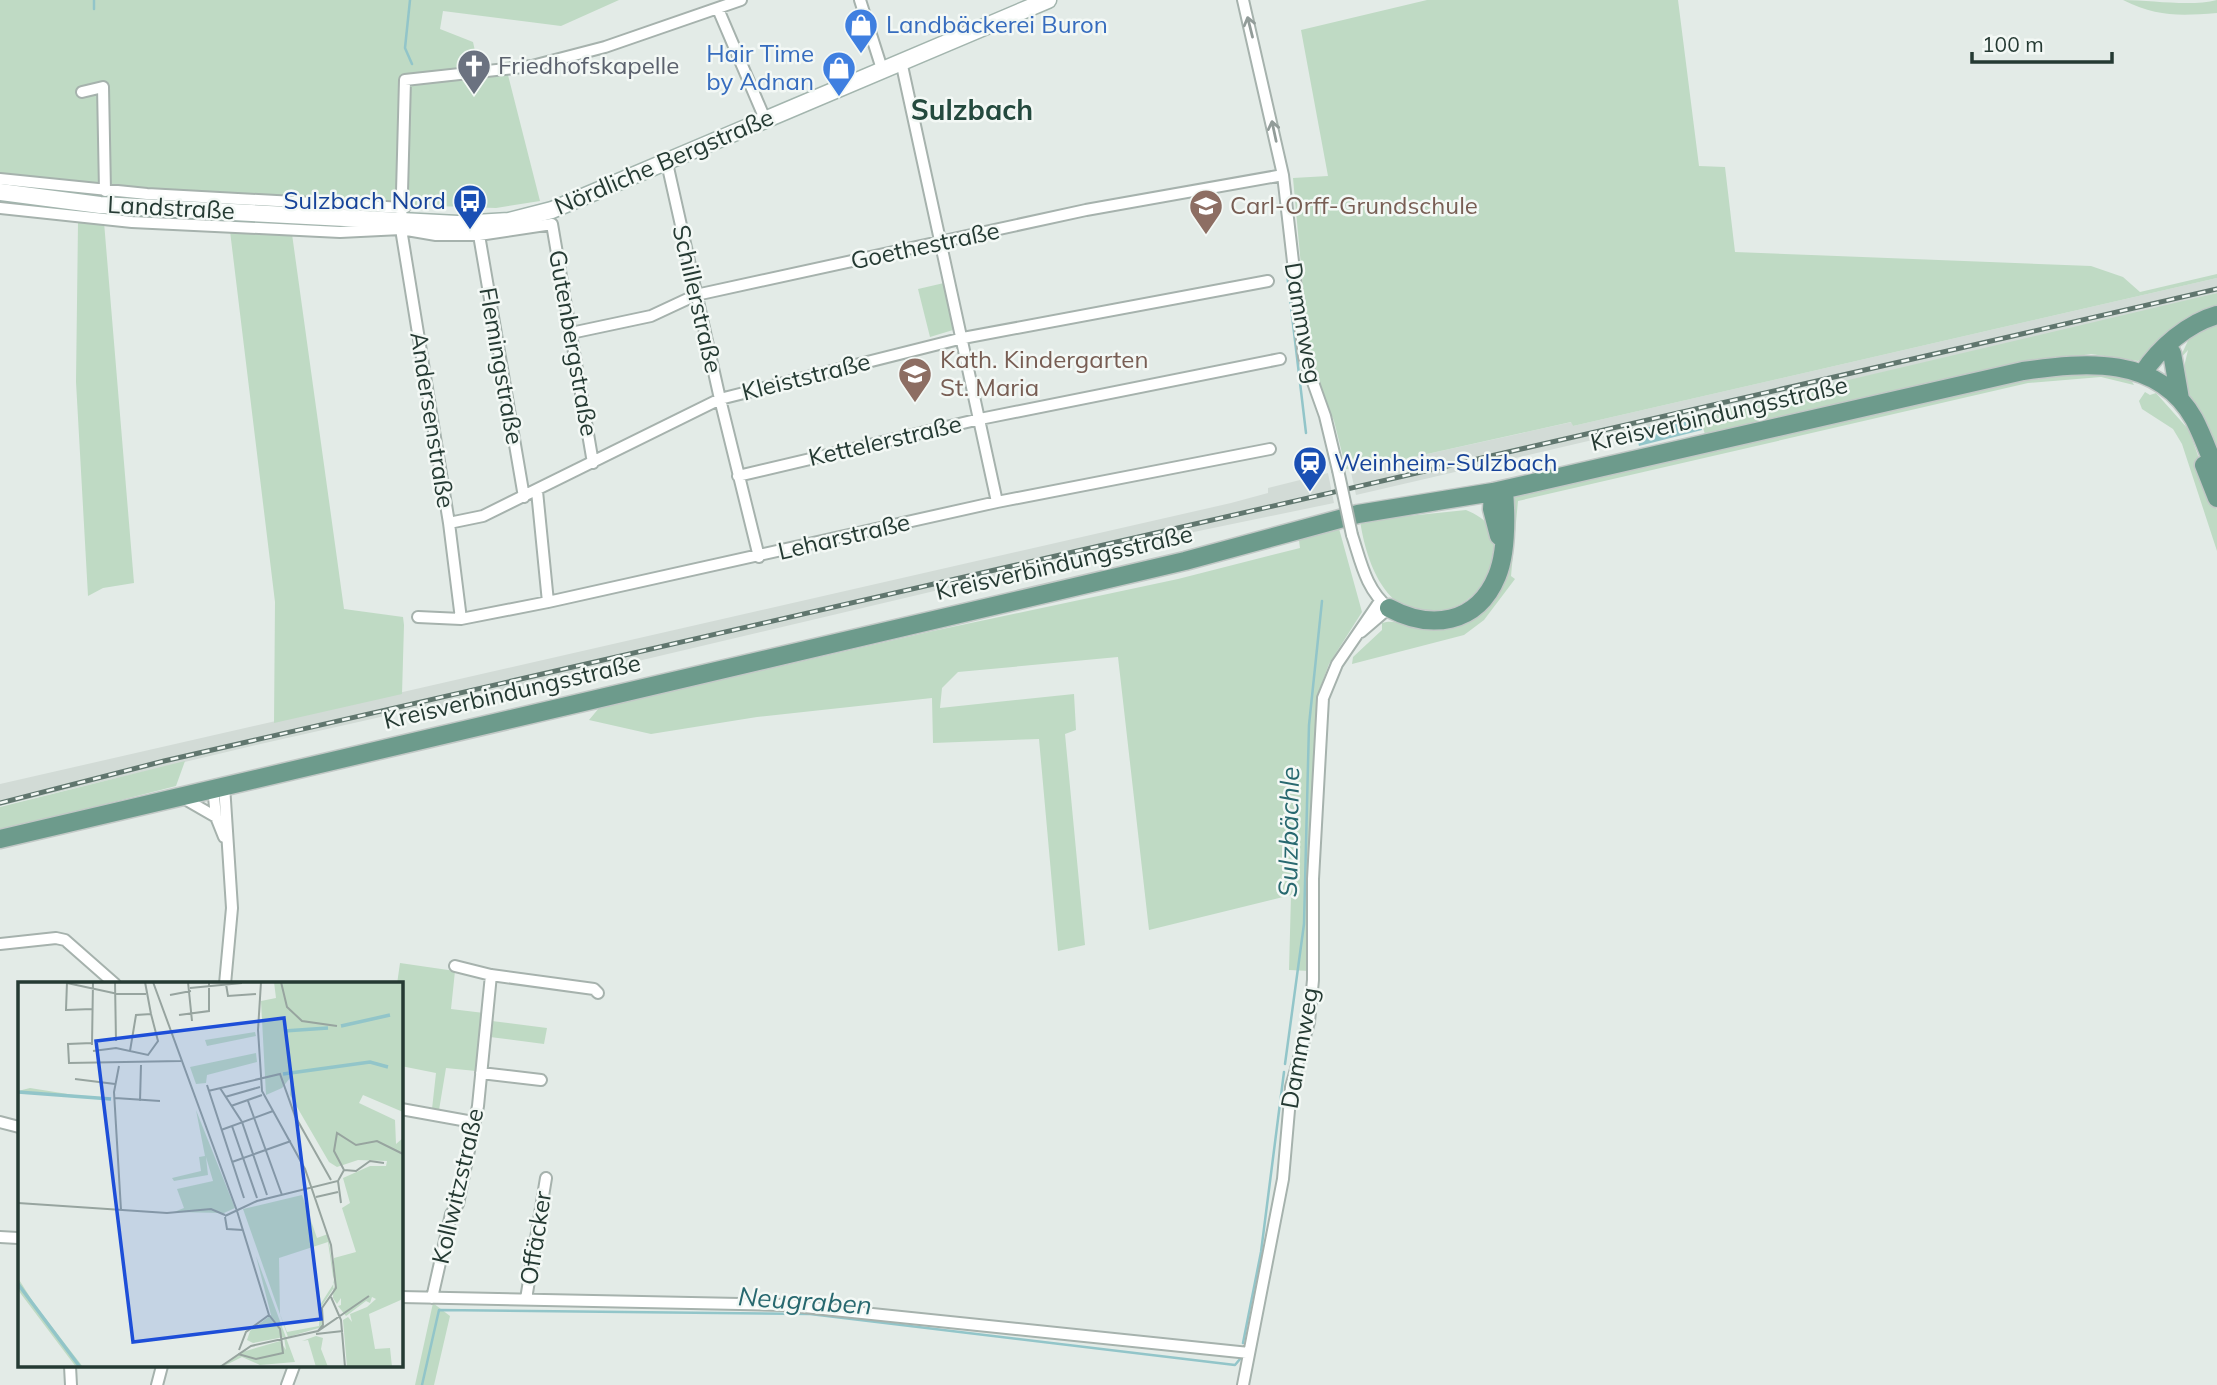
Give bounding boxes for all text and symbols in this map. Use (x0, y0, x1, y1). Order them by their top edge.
shop icon: Landbäckerei Buron (842, 6, 880, 55)
place label: Landbäckerei Buron (886, 9, 1108, 39)
one-way arrow (1243, 16, 1256, 39)
scale bar (1972, 21, 2112, 65)
text: 100 m (1982, 31, 2044, 57)
place label: Hair Time by Adnan (706, 38, 814, 96)
church icon: Friedhofskapelle (455, 47, 493, 96)
shop icon: Hair Time by Adnan (820, 49, 858, 98)
place label: Friedhofskapelle (498, 50, 679, 80)
district label: Sulzbach (911, 92, 1033, 127)
street label: Nördliche Bergstraße (550, 101, 778, 221)
one-way arrow (1267, 120, 1281, 143)
bus stop icon: Sulzbach Nord (451, 182, 489, 231)
place label: Sulzbach Nord (283, 185, 446, 215)
school or university icon: Carl-Orff-Grundschule (1187, 187, 1225, 236)
street label: Landstraße (107, 189, 235, 225)
place label: Carl-Orff-Grundschule (1230, 190, 1478, 220)
street label: Goethestraße (848, 215, 1002, 275)
street label: Schillerstraße (666, 222, 730, 376)
street label: Gutenbergstraße (543, 247, 605, 438)
street label: Dammweg (1279, 260, 1329, 386)
street label: Flemingstraße (473, 285, 531, 447)
street label: Andersenstraße (404, 329, 462, 510)
place label: Kath. Kindergarten St. Maria (940, 344, 1148, 402)
street label: Kleiststraße (738, 346, 873, 406)
school or university icon: Kath. Kindergarten St. Maria (896, 355, 934, 404)
street label: Kreisverbindungsstraße (1587, 369, 1850, 457)
street label: Kettelerstraße (805, 408, 964, 472)
station icon: Weinheim-Sulzbach (1291, 444, 1329, 493)
place label: Weinheim-Sulzbach (1334, 447, 1558, 477)
street label: Leharstraße (775, 506, 913, 566)
street label: Kreisverbindungsstraße (932, 518, 1195, 606)
street label: Kreisverbindungsstraße (380, 647, 643, 735)
water label: Sulzbächle (1271, 766, 1306, 898)
inset map (18, 982, 402, 1368)
street label: Dammweg (1274, 985, 1324, 1111)
street label: Kollwitzstraße (425, 1105, 490, 1267)
street label: Offäcker (513, 1189, 557, 1287)
water label: Neugraben (737, 1279, 873, 1322)

